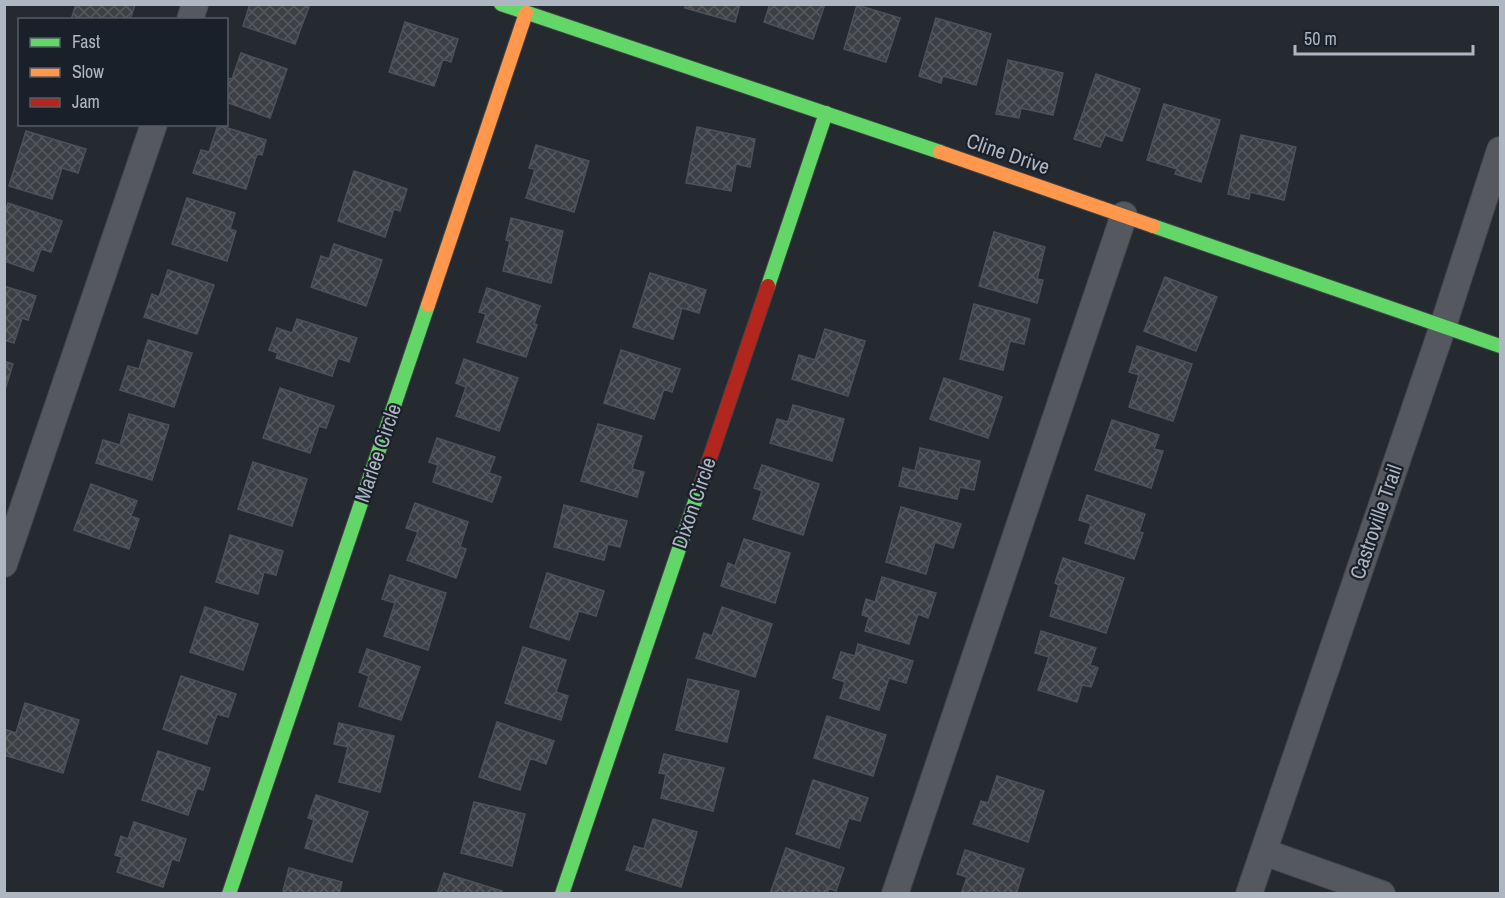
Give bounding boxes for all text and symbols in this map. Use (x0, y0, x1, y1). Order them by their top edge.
legend (18, 18, 228, 126)
scale bar (1295, 18, 1474, 56)
text: 50 m (1304, 26, 1337, 51)
text: Fast (72, 29, 100, 54)
text: Slow (72, 59, 104, 84)
text: Jam (72, 89, 100, 114)
street label: Cline Drive (963, 126, 1054, 181)
street label: Marlee Circle (347, 400, 408, 506)
street label: Dixon Circle (664, 453, 723, 552)
street label: Castroville Trail (1342, 461, 1409, 583)

